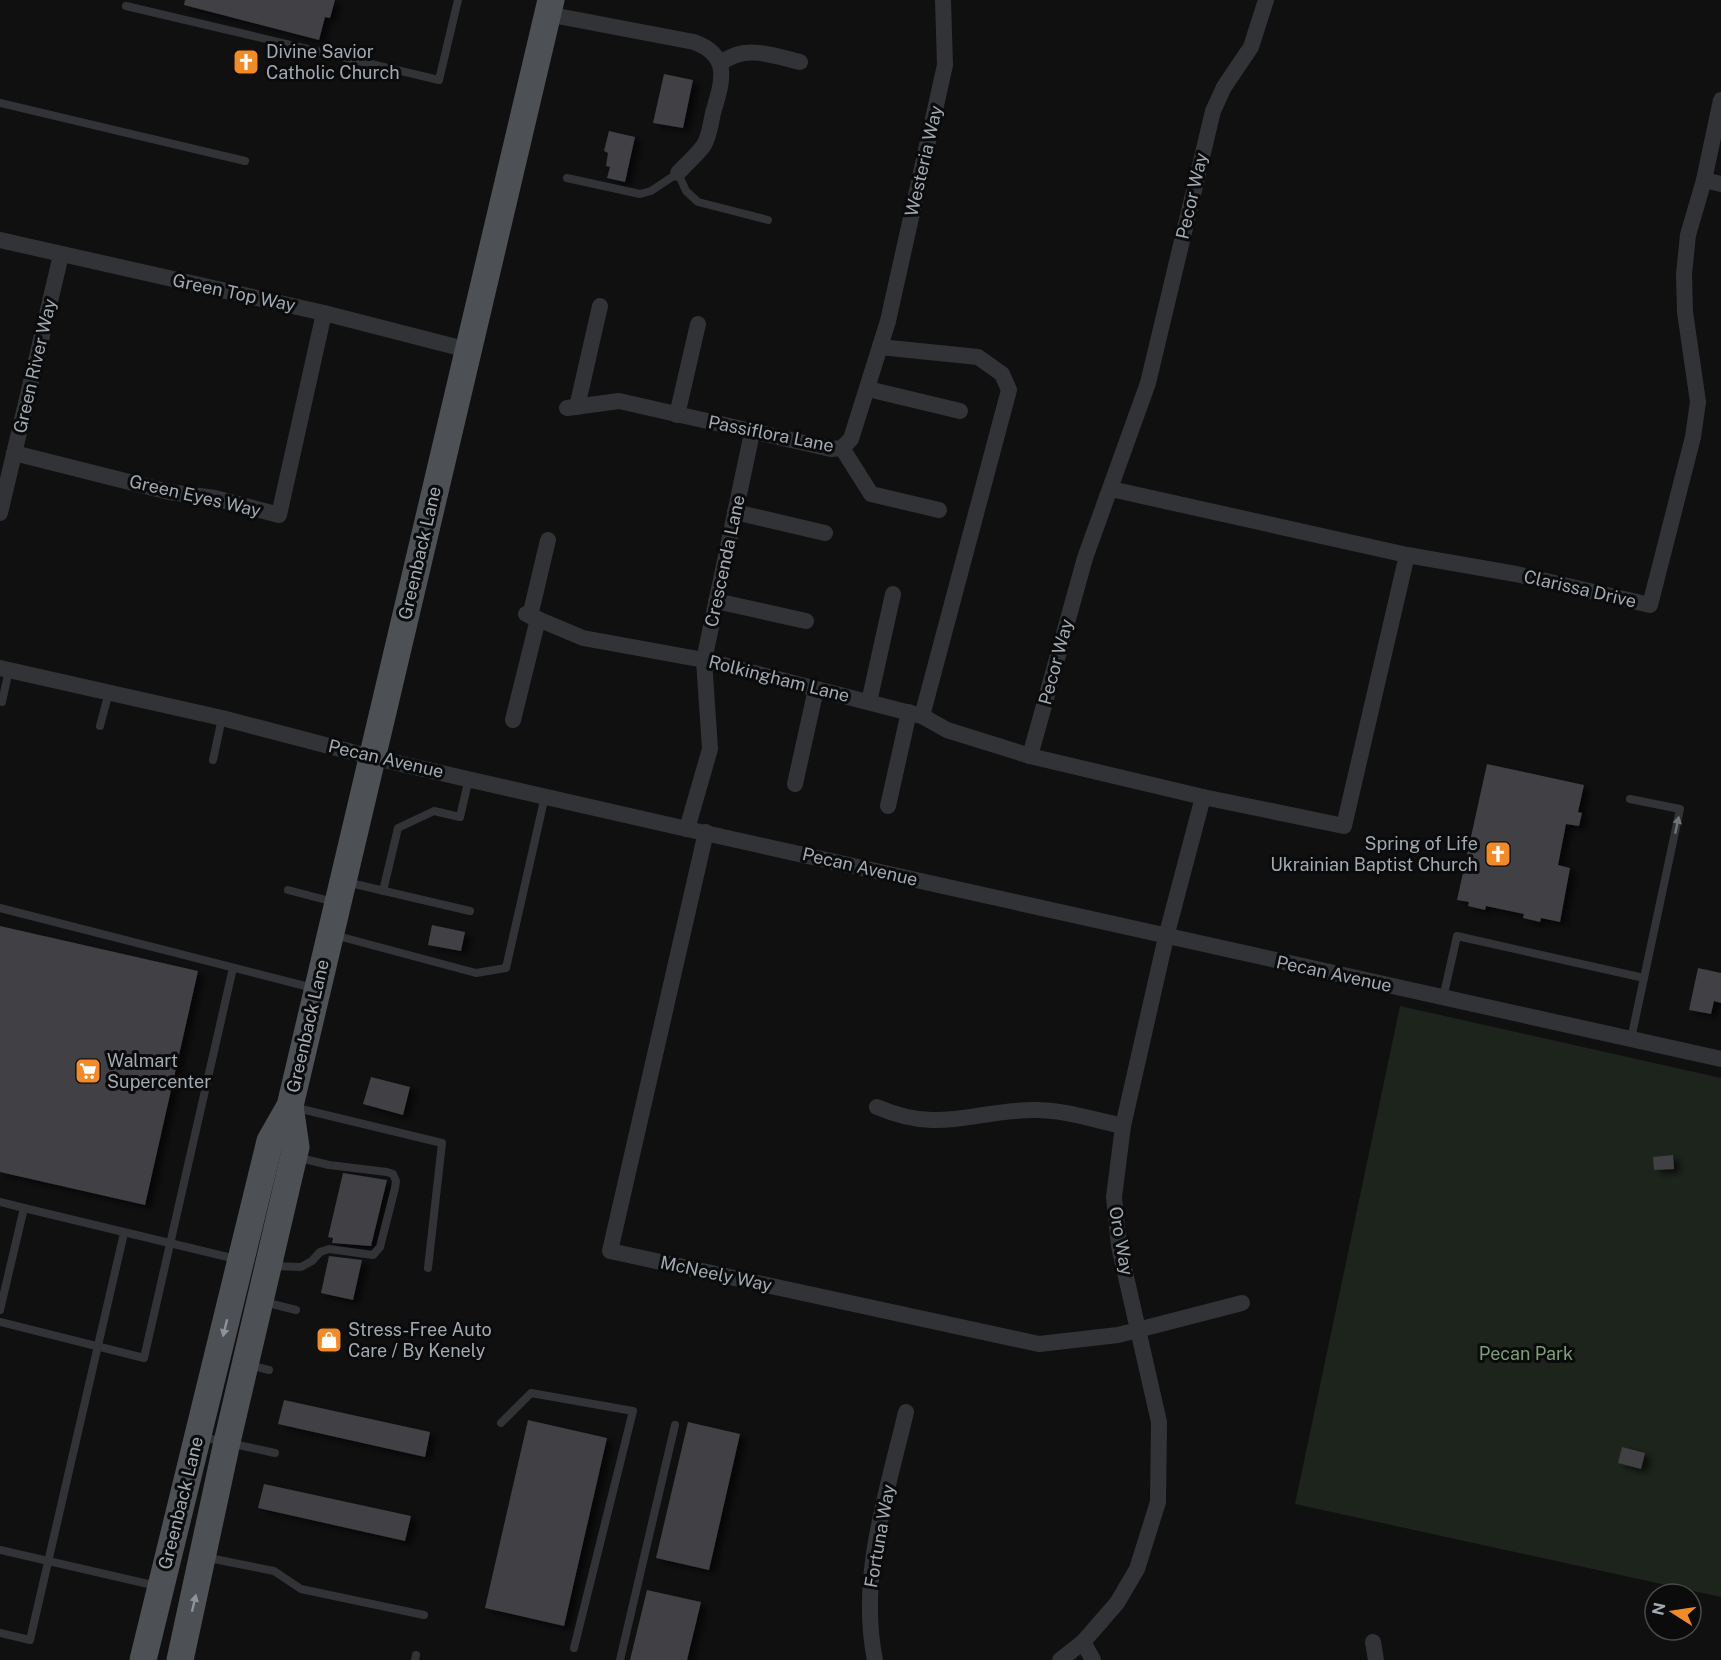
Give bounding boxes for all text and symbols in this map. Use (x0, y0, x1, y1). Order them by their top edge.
place label: Divine Savior Catholic Church (266, 41, 400, 83)
church icon: Divine Savior Catholic Church (231, 47, 261, 77)
street label: Westeria Way (901, 103, 947, 219)
street label: Pecor Way (1171, 150, 1212, 241)
street label: Green Top Way (171, 269, 298, 316)
street label: Green River Way (9, 296, 60, 435)
street label: Passiflora Lane (706, 411, 836, 456)
street label: Green Eyes Way (127, 470, 263, 521)
street label: Greenback Lane (394, 484, 445, 622)
street label: Crescenda Lane (700, 493, 749, 629)
street label: Clarissa Drive (1522, 565, 1638, 612)
street label: Pecor Way (1034, 616, 1077, 707)
street label: Rolkingham Lane (706, 651, 852, 706)
street label: Pecan Avenue (326, 735, 446, 782)
one-way arrow (1673, 816, 1682, 835)
place label: Spring of Life Ukrainian Baptist Church (1270, 833, 1478, 875)
church icon: Spring of Life Ukrainian Baptist Church (1483, 839, 1513, 869)
street label: Pecan Avenue (800, 843, 920, 890)
street label: Pecan Avenue (1274, 951, 1394, 996)
street label: Greenback Lane (282, 957, 333, 1095)
place label: Walmart Supercenter (107, 1050, 211, 1092)
supermarket icon: Walmart Supercenter (73, 1056, 103, 1086)
street label: Oro Way (1105, 1205, 1138, 1277)
street label: McNeely Way (658, 1251, 774, 1296)
one-way arrow (220, 1319, 230, 1338)
place label: Stress-Free Auto Care / By Kenely (348, 1319, 492, 1361)
shop icon: Stress-Free Auto Care / By Kenely (314, 1325, 344, 1355)
park label: Pecan Park (1479, 1343, 1573, 1364)
street label: Greenback Lane (154, 1434, 207, 1572)
street label: Fortuna Way (860, 1482, 899, 1589)
north arrow (1643, 1582, 1703, 1642)
one-way arrow (189, 1594, 199, 1612)
text: N (1648, 1601, 1669, 1617)

